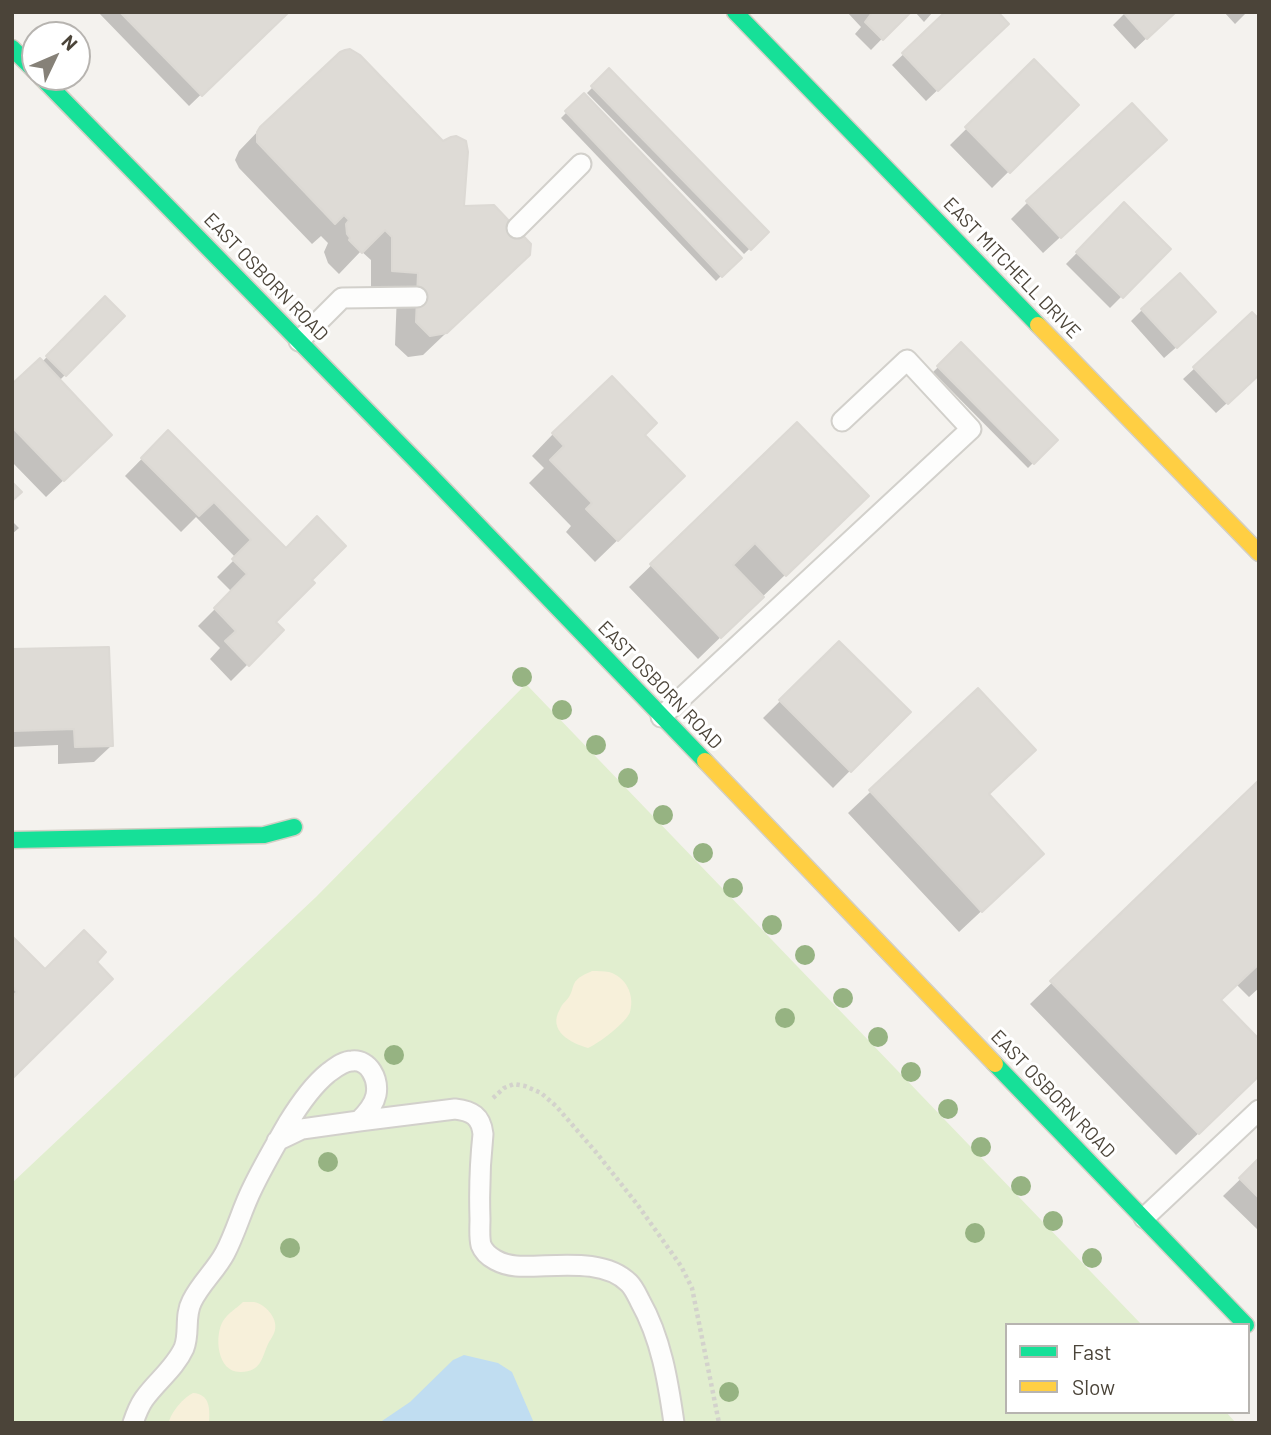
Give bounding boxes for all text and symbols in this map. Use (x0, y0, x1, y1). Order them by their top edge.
north arrow (21, 21, 91, 91)
text: N (57, 30, 83, 55)
street label: EAST MITCHELL DRIVE (939, 193, 1085, 343)
street label: EAST OSBORN ROAD (199, 208, 333, 346)
street label: EAST OSBORN ROAD (593, 616, 727, 754)
street label: EAST OSBORN ROAD (986, 1025, 1120, 1163)
legend (1005, 1323, 1250, 1414)
text: Fast (1072, 1339, 1112, 1364)
text: Slow (1072, 1374, 1115, 1399)

